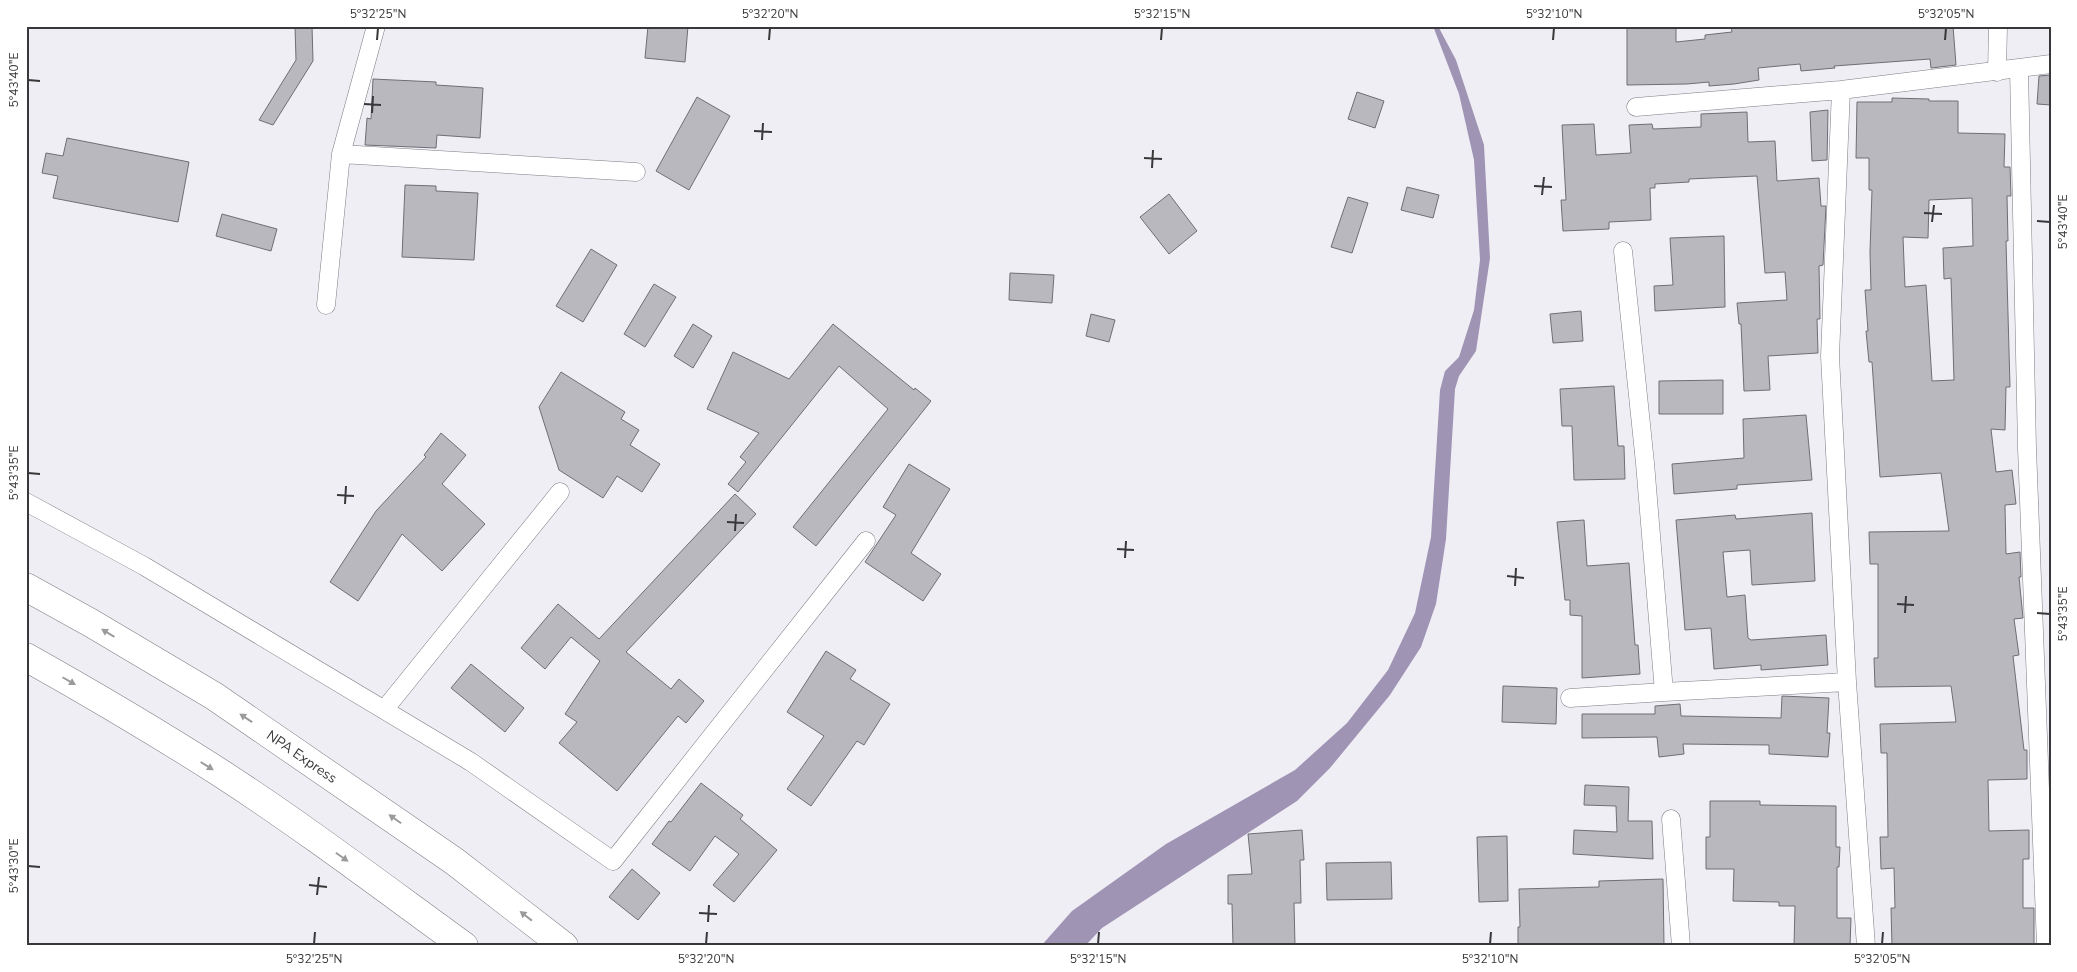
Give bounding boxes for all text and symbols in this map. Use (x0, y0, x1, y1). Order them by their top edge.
text: 5°32'25"N (350, 6, 406, 22)
text: 5°32'20"N (742, 6, 798, 22)
text: 5°32'15"N (1134, 6, 1190, 22)
text: 5°32'10"N (1526, 6, 1582, 22)
text: 5°32'05"N (1918, 6, 1974, 22)
text: 5°43'40"E (6, 53, 22, 107)
text: 5°43'40"E (2055, 195, 2071, 249)
text: 5°43'35"E (6, 446, 22, 500)
text: 5°43'35"E (2055, 587, 2071, 641)
one-way arrow (101, 628, 114, 637)
one-way arrow (61, 677, 76, 685)
one-way arrow (240, 713, 253, 723)
street label: NPA Express (263, 726, 341, 788)
one-way arrow (201, 761, 214, 770)
one-way arrow (388, 814, 402, 824)
text: 5°43'30"E (6, 839, 22, 893)
one-way arrow (335, 852, 349, 862)
one-way arrow (519, 911, 533, 921)
text: 5°32'25"N (286, 951, 342, 967)
text: 5°32'20"N (678, 951, 734, 967)
text: 5°32'15"N (1070, 951, 1126, 967)
text: 5°32'10"N (1462, 951, 1518, 967)
text: 5°32'05"N (1854, 951, 1910, 967)

